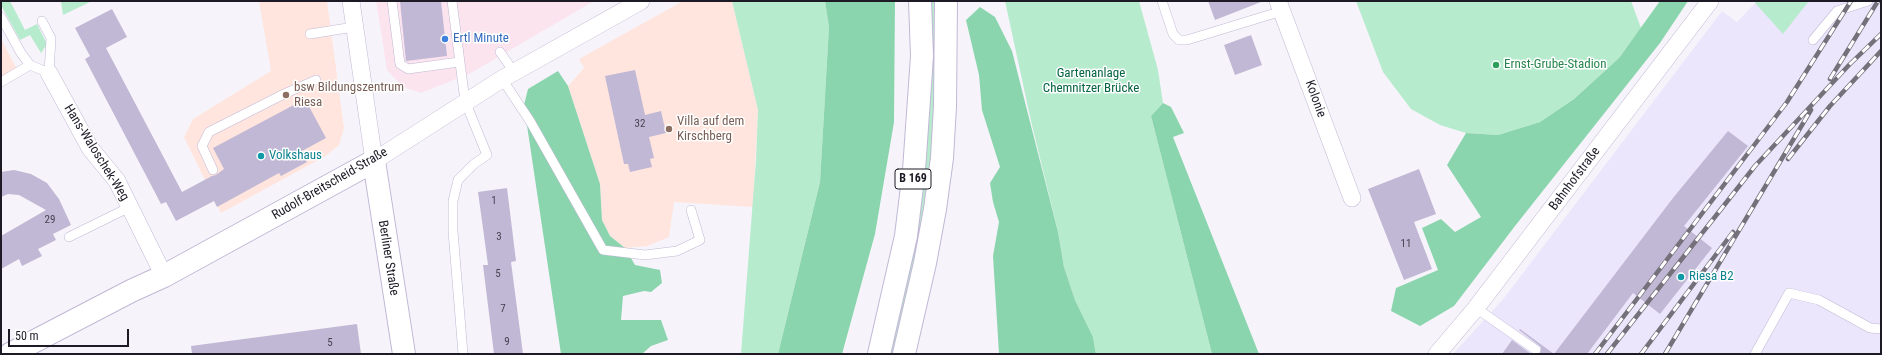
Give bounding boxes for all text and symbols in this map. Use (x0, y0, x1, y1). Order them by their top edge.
place label: Ertl Minute (453, 31, 509, 47)
marker: Ertl Minute (440, 34, 450, 44)
place label: Ernst-Grube-Stadion (1504, 57, 1606, 73)
marker: Ernst-Grube-Stadion (1491, 60, 1501, 70)
park label: Gartenanlage Chemnitzer Brücke (1043, 66, 1139, 97)
street label: Kolonie (1301, 78, 1329, 120)
place label: bsw Bildungszentrum Riesa (294, 80, 404, 111)
marker: bsw Bildungszentrum Riesa (281, 90, 291, 100)
street label: Hans-Waloschek-Weg (60, 102, 132, 204)
place label: Villa auf dem Kirschberg (677, 114, 744, 145)
house number: 32 (635, 117, 645, 131)
marker: Villa auf dem Kirschberg (664, 124, 674, 134)
street label: Bahnhofstraße (1546, 144, 1604, 214)
street label: Rudolf-Breitscheid-Straße (270, 145, 390, 223)
place label: Volkshaus (269, 148, 322, 164)
marker: Volkshaus (256, 151, 266, 161)
road number: B 169 (895, 169, 931, 189)
house number: 1 (491, 194, 497, 208)
house number: 29 (45, 213, 55, 227)
street label: Berliner Straße (374, 219, 402, 297)
house number: 3 (496, 230, 502, 244)
house number: 11 (1401, 237, 1411, 251)
house number: 5 (495, 267, 501, 281)
place label: Riesa B2 (1689, 269, 1734, 285)
marker: Riesa B2 (1676, 272, 1686, 282)
house number: 7 (500, 302, 506, 316)
scale bar (10, 321, 131, 347)
text: 50 m (15, 329, 39, 343)
house number: 9 (504, 335, 510, 349)
house number: 5 (327, 336, 333, 350)

